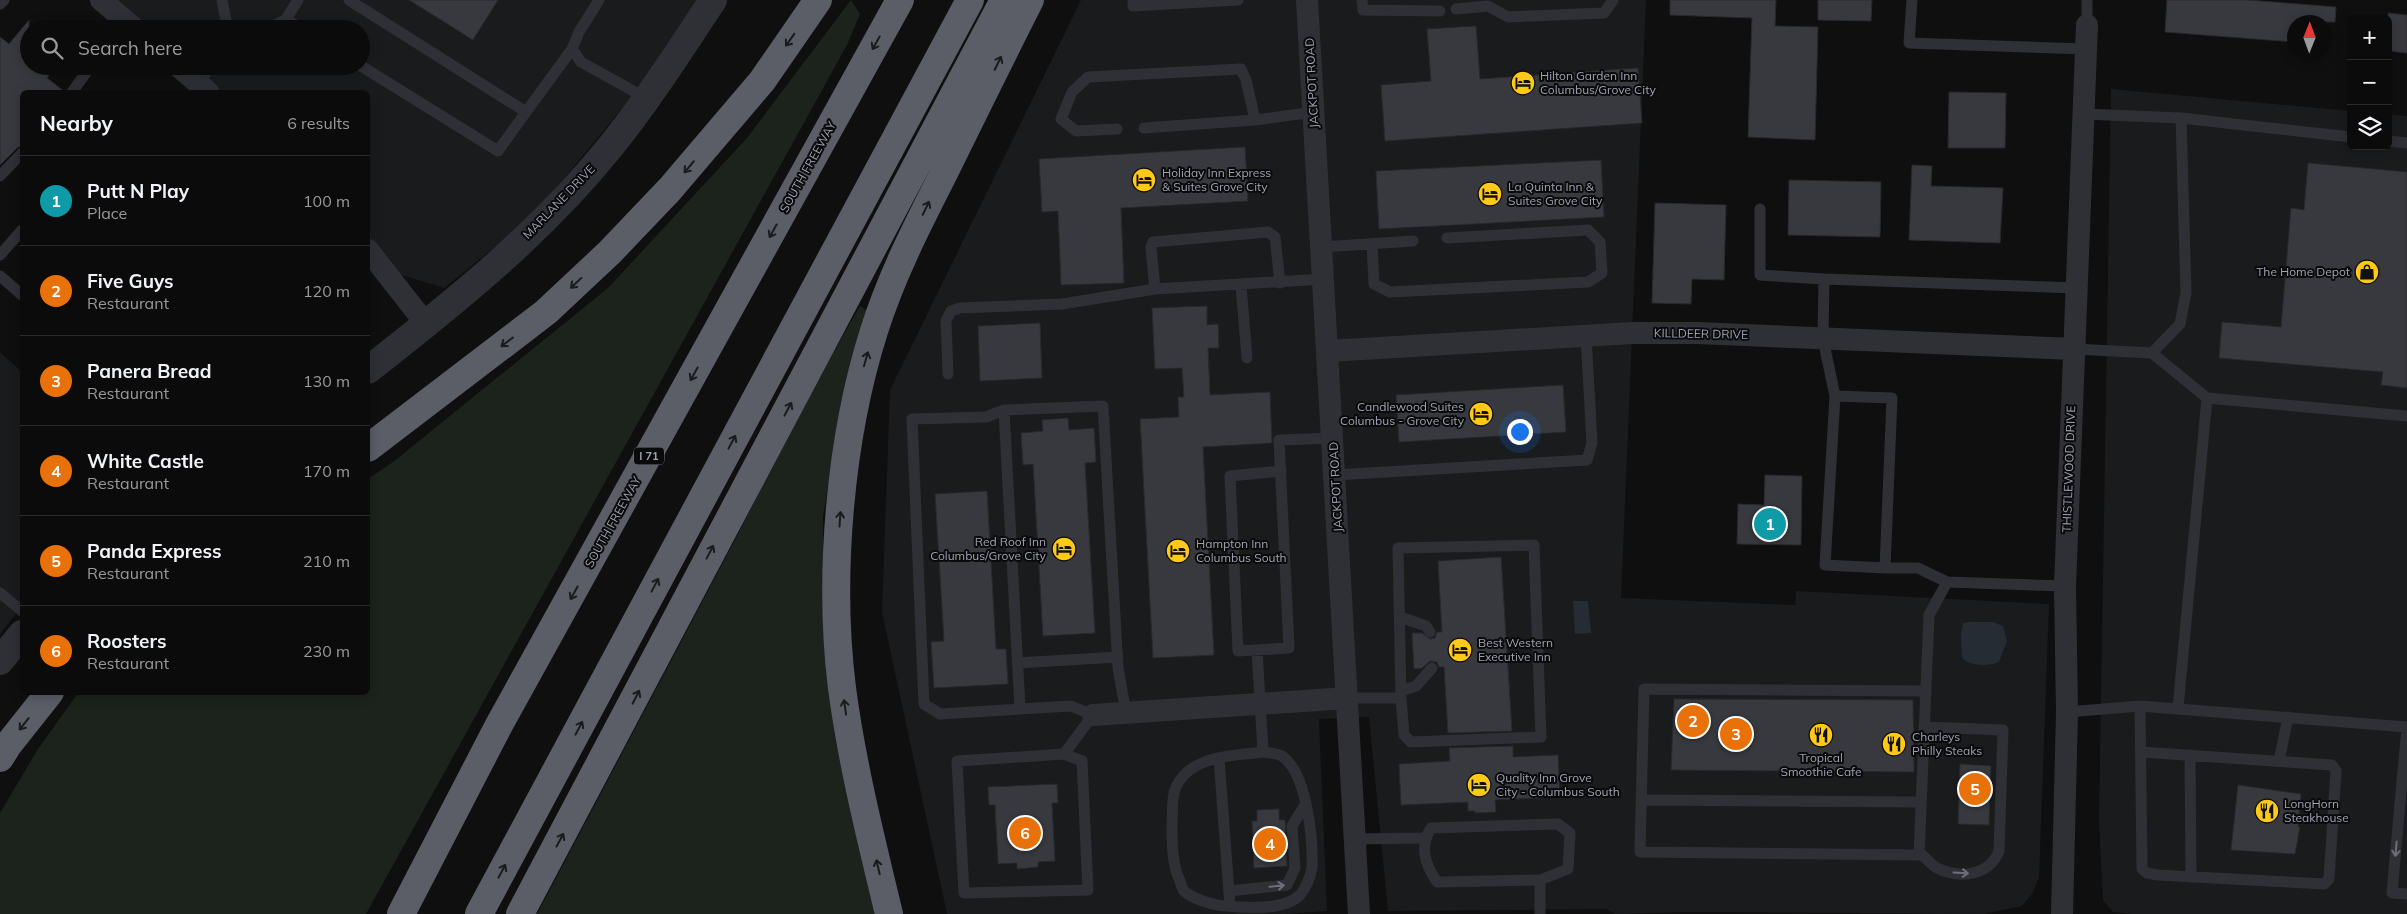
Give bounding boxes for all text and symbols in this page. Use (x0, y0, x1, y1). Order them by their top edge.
north arrow (2287, 15, 2332, 60)
map controls (2347, 15, 2392, 150)
button: + (2347, 15, 2392, 60)
search box (20, 20, 370, 75)
one-way arrow (785, 33, 795, 47)
icon: search (38, 34, 66, 62)
one-way arrow (871, 35, 881, 50)
text: Search here (78, 36, 182, 60)
street label: JACKPOT ROAD (1302, 37, 1321, 129)
one-way arrow (994, 56, 1003, 71)
button: − (2347, 60, 2392, 105)
place label: Hilton Garden Inn Columbus/Grove City (1540, 68, 1656, 97)
hotel icon: Hilton Garden Inn Columbus/Grove City (1510, 70, 1536, 96)
button: layers (2347, 105, 2392, 150)
text: Nearby (40, 110, 113, 136)
text: 6 results (287, 113, 350, 133)
street label: SOUTH FREEWAY (776, 118, 839, 215)
one-way arrow (683, 160, 695, 173)
street label: MARLANE DRIVE (519, 161, 598, 242)
place label: Holiday Inn Express & Suites Grove City (1162, 165, 1271, 194)
hotel icon: Holiday Inn Express & Suites Grove City (1131, 167, 1157, 193)
text: Putt N Play (87, 179, 189, 203)
place label: La Quinta Inn & Suites Grove City (1508, 179, 1603, 208)
hotel icon: La Quinta Inn & Suites Grove City (1477, 181, 1503, 207)
text: 1 (51, 191, 61, 211)
text: 100 m (303, 191, 350, 211)
one-way arrow (921, 201, 931, 216)
text: Place (87, 203, 127, 223)
one-way arrow (767, 223, 777, 238)
shop icon: The Home Depot (2354, 259, 2380, 285)
place label: The Home Depot (2256, 264, 2350, 279)
text: Five Guys (87, 269, 174, 293)
one-way arrow (570, 277, 583, 289)
text: 2 (51, 281, 61, 301)
text: 120 m (303, 281, 350, 301)
text: Restaurant (87, 293, 169, 313)
street label: KILLDEER DRIVE (1654, 325, 1748, 342)
one-way arrow (501, 336, 514, 347)
one-way arrow (861, 351, 871, 367)
text: Panera Bread (87, 359, 212, 383)
one-way arrow (689, 366, 699, 381)
text: 3 (51, 371, 61, 391)
text: 130 m (303, 371, 350, 391)
text: Restaurant (87, 383, 169, 403)
place label: Candlewood Suites Columbus - Grove City (1340, 399, 1465, 428)
hotel icon: Candlewood Suites Columbus - Grove City (1468, 401, 1494, 427)
one-way arrow (783, 402, 793, 417)
street label: THISTLEWOOD DRIVE (2059, 405, 2078, 533)
your location (1507, 419, 1533, 445)
one-way arrow (728, 435, 738, 449)
street label: JACKPOT ROAD (1326, 441, 1345, 533)
road number: I 71 (634, 448, 664, 464)
text: White Castle (87, 449, 204, 473)
text: 4 (51, 461, 61, 481)
text: 170 m (303, 461, 350, 481)
text: Restaurant (87, 473, 169, 493)
street label: SOUTH FREEWAY (581, 473, 644, 570)
pin: 1 (1754, 505, 1786, 543)
one-way arrow (835, 511, 844, 527)
place label: Red Roof Inn Columbus/Grove City (930, 534, 1047, 563)
hotel icon: Red Roof Inn Columbus/Grove City (1051, 536, 1077, 562)
place label: Hampton Inn Columbus South (1196, 536, 1287, 565)
hotel icon: Hampton Inn Columbus South (1165, 538, 1191, 564)
text: Panda Express (87, 539, 222, 563)
one-way arrow (705, 545, 715, 560)
text: 5 (51, 551, 61, 571)
text: 210 m (303, 551, 350, 571)
text: Restaurant (87, 563, 169, 583)
one-way arrow (651, 578, 661, 592)
one-way arrow (569, 585, 579, 600)
text: Roosters (87, 629, 166, 653)
place label: Best Western Executive Inn (1478, 635, 1553, 664)
hotel icon: Best Western Executive Inn (1447, 637, 1473, 663)
text: 6 (51, 641, 61, 661)
text: 230 m (303, 641, 350, 661)
text: Restaurant (87, 653, 169, 673)
one-way arrow (631, 689, 641, 704)
one-way arrow (840, 700, 850, 716)
pin: 2 (1677, 702, 1709, 740)
pin: 3 (1720, 715, 1752, 753)
one-way arrow (18, 717, 29, 730)
one-way arrow (574, 721, 584, 736)
restaurant icon: Tropical Smoothie Cafe (1808, 722, 1834, 748)
place label: Charleys Philly Steaks (1912, 729, 1982, 758)
restaurant icon: Charleys Philly Steaks (1881, 731, 1907, 757)
place label: Tropical Smoothie Cafe (1780, 750, 1862, 779)
place label: Quality Inn Grove City - Columbus South (1496, 770, 1620, 799)
pin: 5 (1959, 770, 1991, 808)
hotel icon: Quality Inn Grove City - Columbus South (1466, 772, 1492, 798)
place label: LongHorn Steakhouse (2284, 796, 2349, 825)
restaurant icon: LongHorn Steakhouse (2254, 798, 2280, 824)
pin: 6 (1009, 814, 1041, 852)
pin: 4 (1254, 825, 1286, 863)
one-way arrow (555, 833, 565, 848)
one-way arrow (2391, 841, 2401, 857)
one-way arrow (873, 859, 882, 875)
one-way arrow (497, 864, 507, 879)
one-way arrow (1953, 868, 1969, 877)
one-way arrow (1269, 881, 1285, 891)

